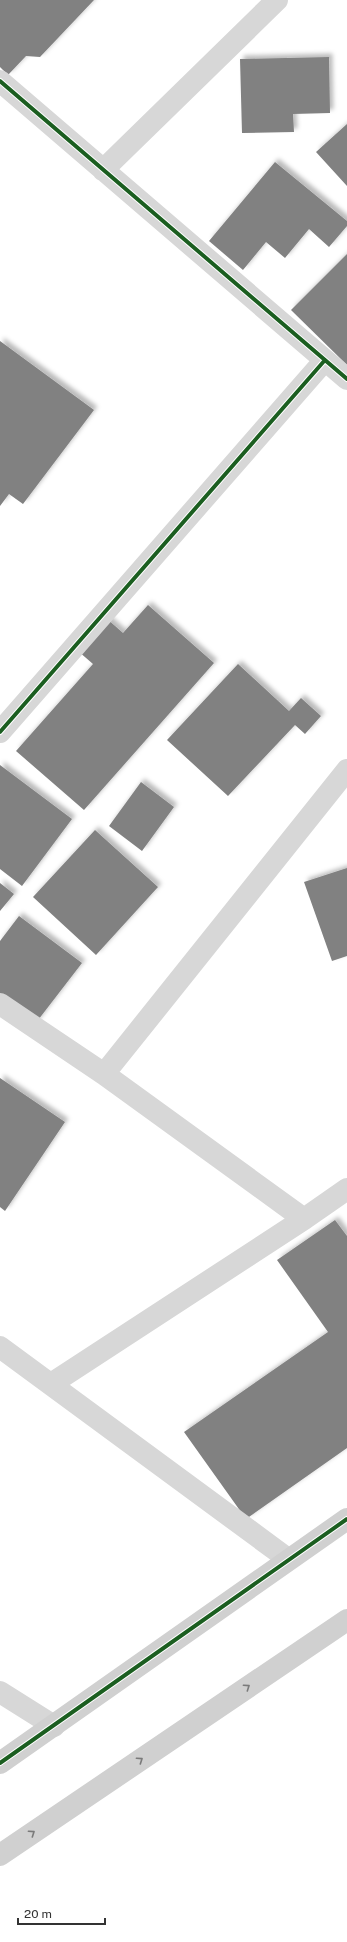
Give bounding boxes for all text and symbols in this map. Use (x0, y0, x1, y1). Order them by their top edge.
one-way arrow (243, 1685, 250, 1692)
one-way arrow (136, 1757, 143, 1765)
one-way arrow (28, 1830, 35, 1838)
scale bar (18, 1900, 105, 1926)
text: 20 m (24, 1907, 52, 1921)

